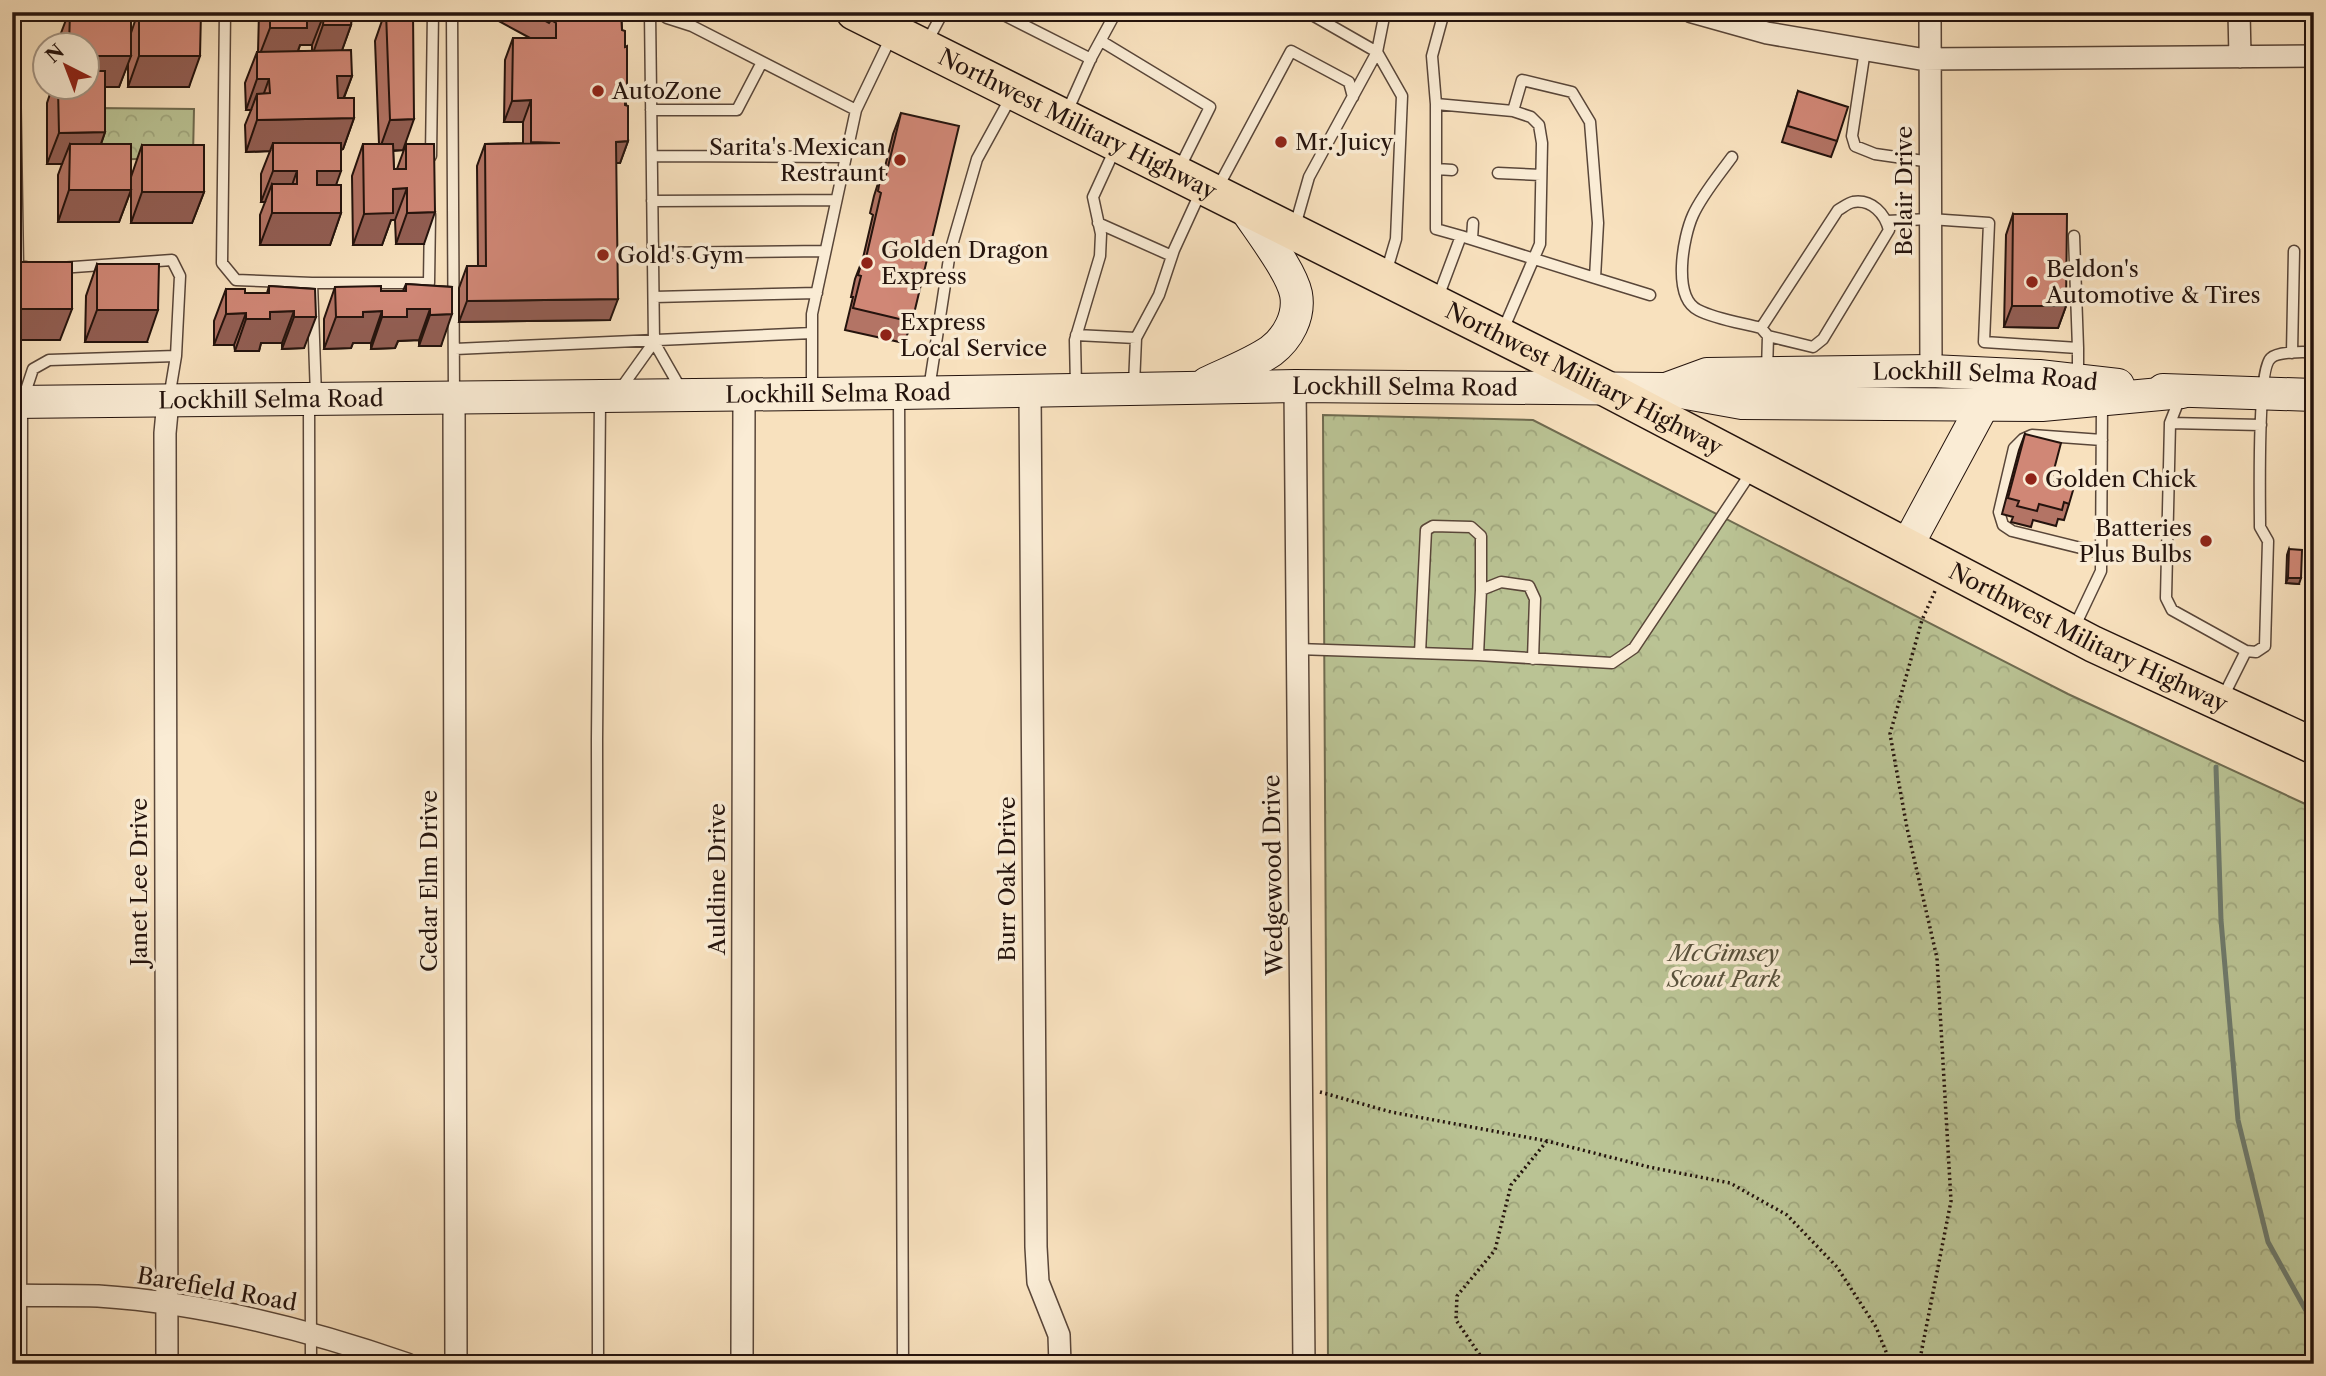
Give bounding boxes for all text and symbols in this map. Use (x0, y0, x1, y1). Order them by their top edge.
north arrow (32, 32, 102, 102)
text: N (41, 40, 69, 68)
street label: Northwest Military Highway (934, 43, 1221, 205)
place label: AutoZone (611, 77, 722, 105)
marker: AutoZone (590, 83, 606, 99)
street label: Belair Drive (1890, 126, 1918, 256)
place label: Mr. Juicy (1295, 128, 1393, 156)
place label: Sarita's Mexican Restraunt (709, 133, 886, 187)
marker: Mr. Juicy (1273, 134, 1289, 150)
marker: Sarita's Mexican Restraunt (892, 152, 908, 168)
place label: Golden Dragon Express (881, 236, 1049, 290)
place label: Gold's Gym (617, 241, 744, 269)
marker: Gold's Gym (595, 247, 611, 263)
marker: Golden Dragon Express (859, 255, 875, 271)
place label: Beldon's Automotive & Tires (2045, 255, 2261, 309)
marker: Beldon's Automotive & Tires (2024, 274, 2040, 290)
street label: Northwest Military Highway (1441, 296, 1728, 461)
place label: Express Local Service (900, 308, 1047, 362)
marker: Express Local Service (878, 327, 894, 343)
street label: Lockhill Selma Road (1872, 357, 2099, 397)
street label: Lockhill Selma Road (1292, 372, 1518, 402)
street label: Lockhill Selma Road (725, 378, 951, 409)
street label: Lockhill Selma Road (158, 384, 384, 415)
place label: Golden Chick (2045, 465, 2198, 493)
marker: Golden Chick (2023, 471, 2039, 487)
place label: Batteries Plus Bulbs (2079, 514, 2192, 568)
marker: Batteries Plus Bulbs (2198, 533, 2214, 549)
street label: Northwest Military Highway (1944, 557, 2232, 718)
street label: Wedgewood Drive (1257, 774, 1289, 977)
street label: Cedar Elm Drive (415, 790, 443, 972)
street label: Burr Oak Drive (993, 796, 1021, 962)
street label: Janet Lee Drive (125, 798, 153, 969)
street label: Auldine Drive (703, 803, 731, 956)
park label: McGimsey Scout Park (1666, 939, 1781, 993)
street label: Barefield Road (135, 1261, 299, 1317)

